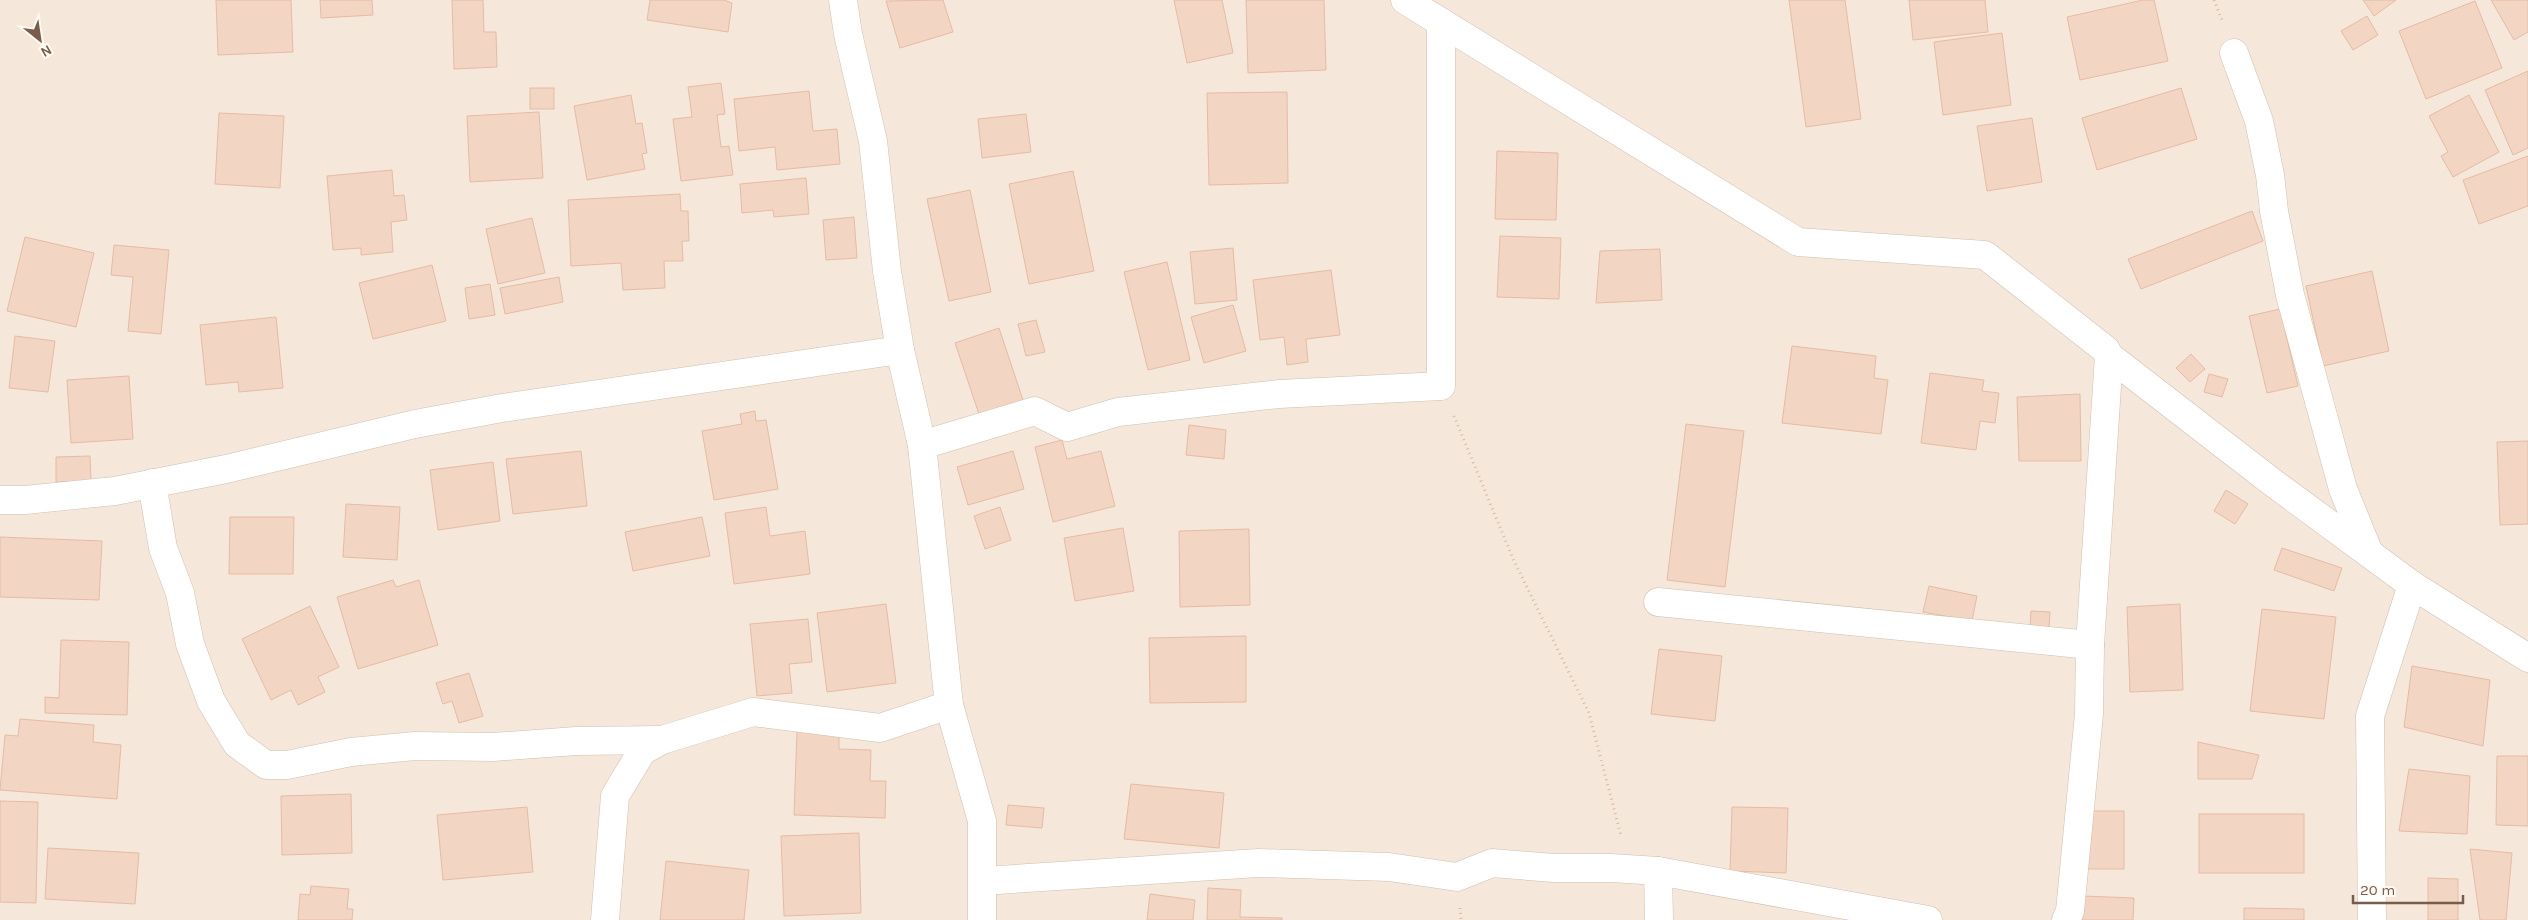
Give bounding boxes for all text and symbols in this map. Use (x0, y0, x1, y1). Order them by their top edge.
north arrow (15, 15, 65, 65)
text: N (38, 41, 55, 61)
scale bar (2353, 872, 2463, 904)
text: 20 m (2360, 881, 2395, 899)

